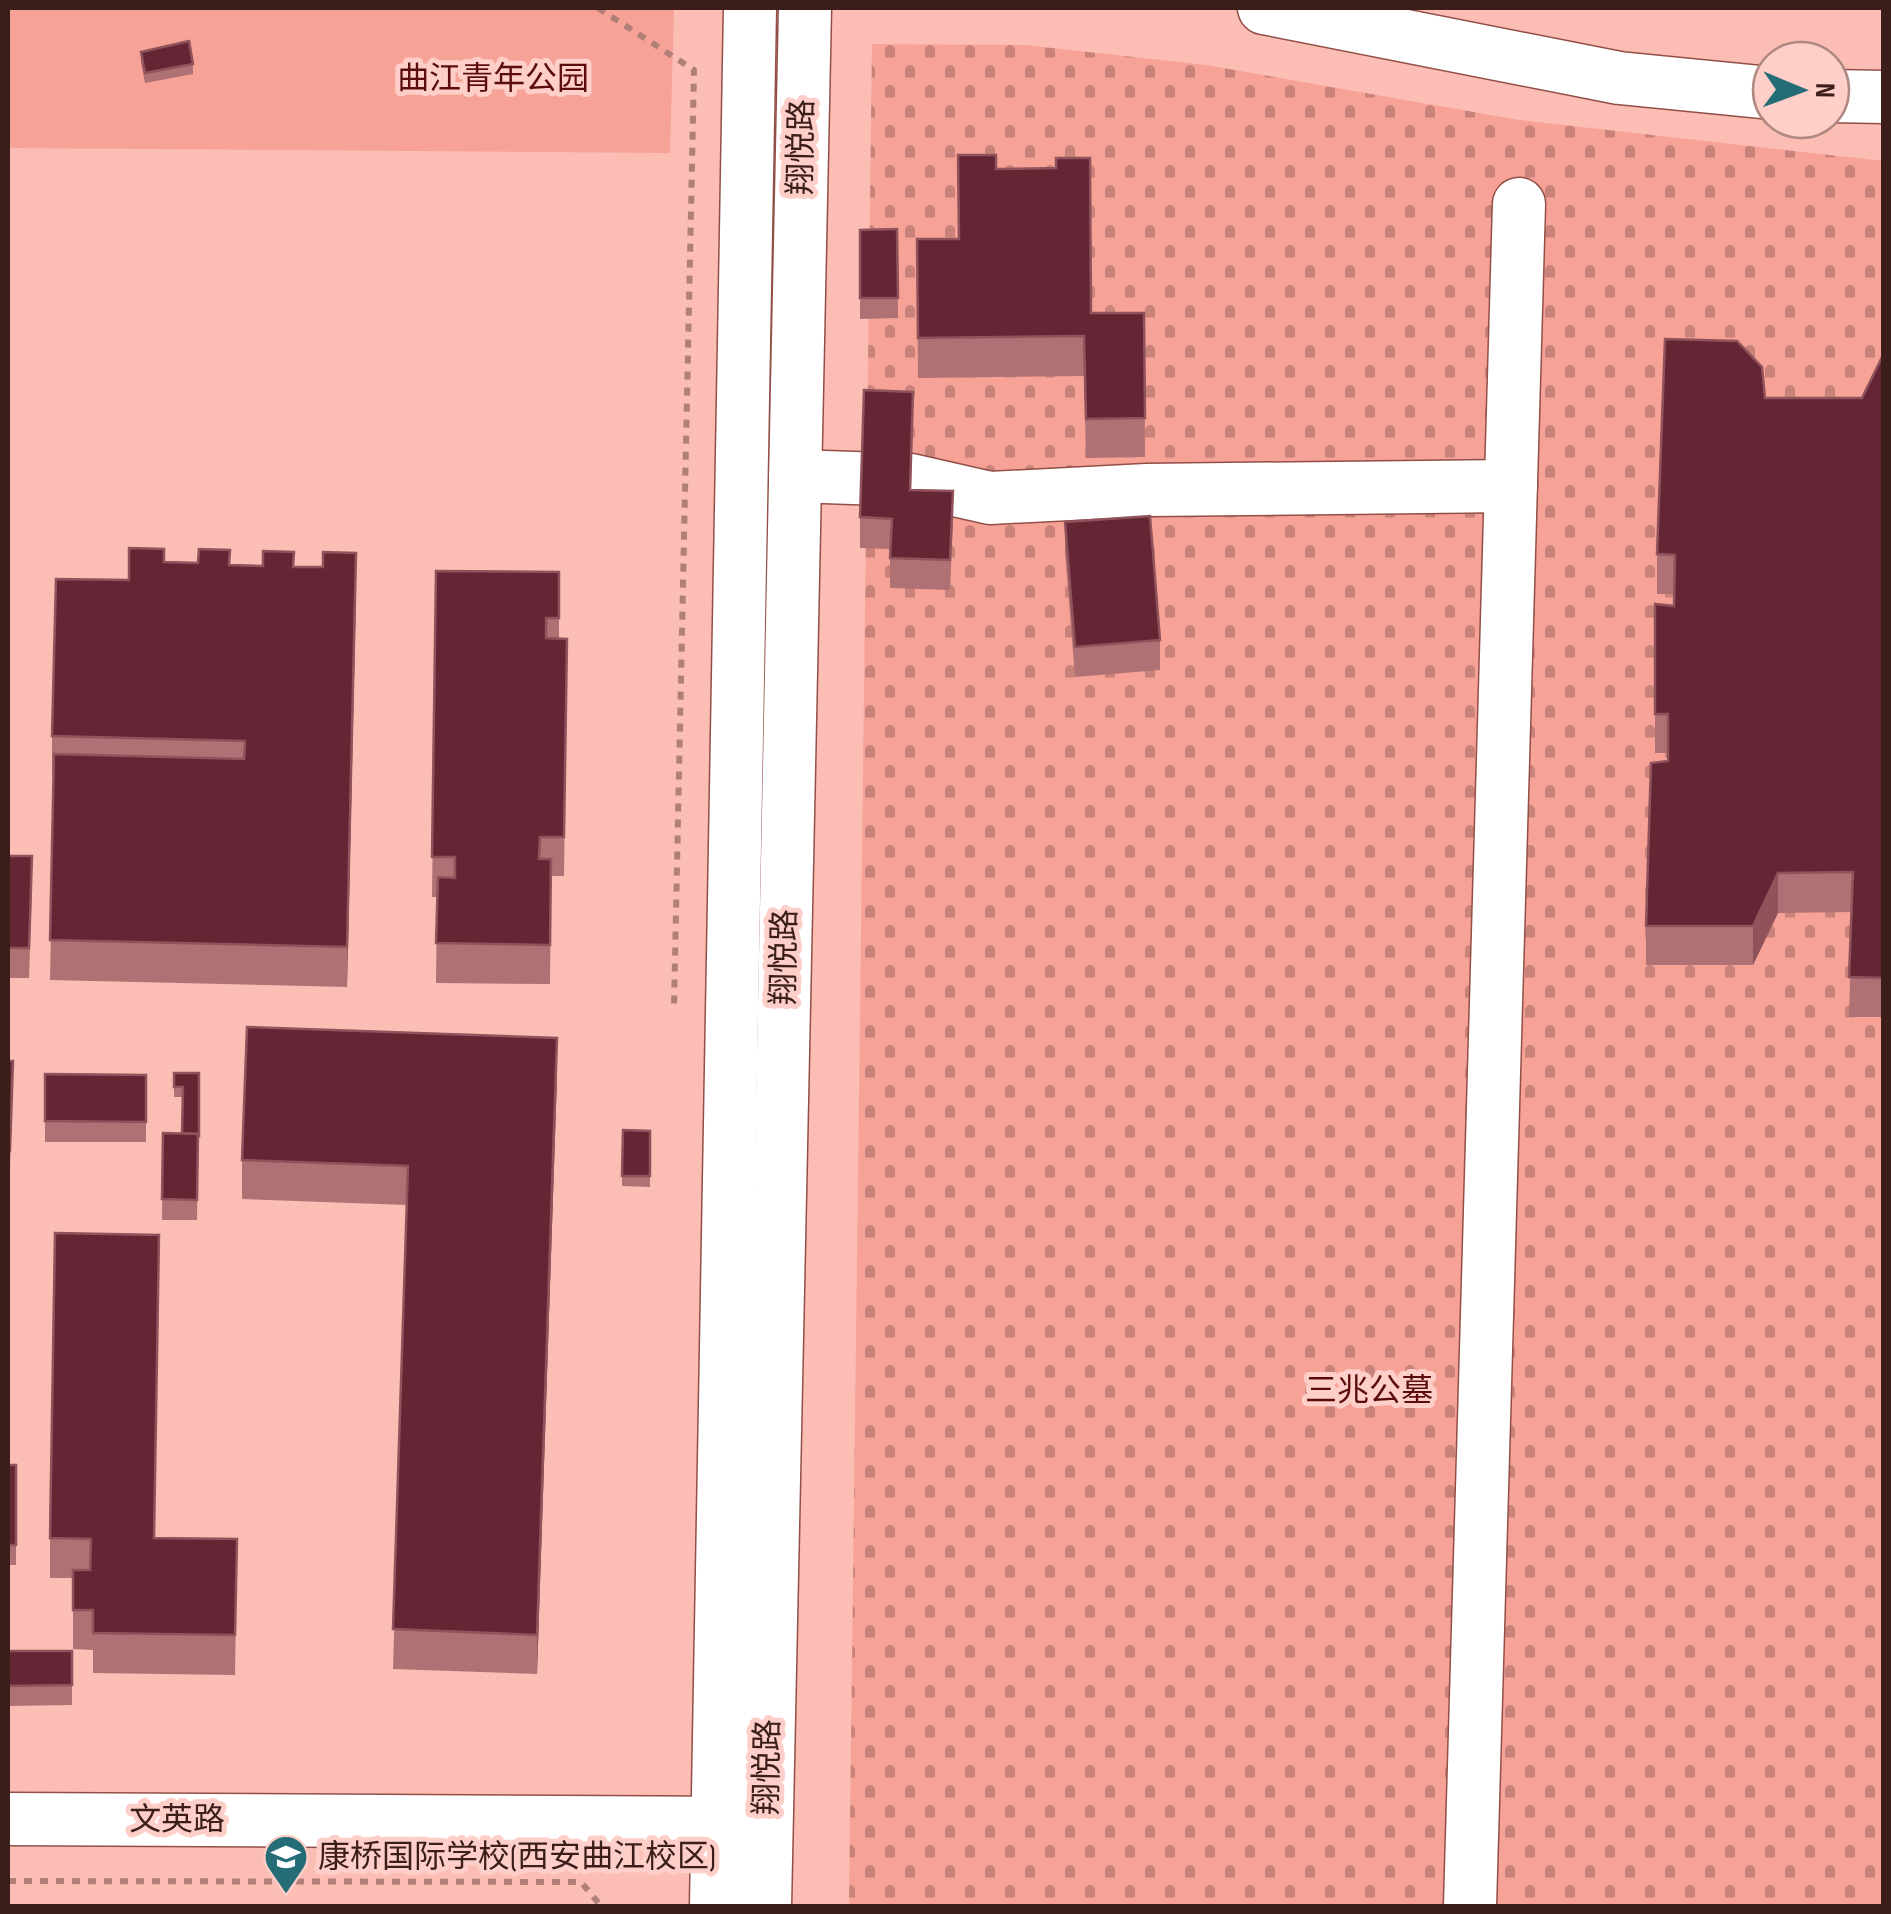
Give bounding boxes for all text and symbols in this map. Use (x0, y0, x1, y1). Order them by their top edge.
north arrow (1751, 40, 1851, 140)
park label: 曲江青年公园 (397, 60, 589, 99)
text: N (1808, 83, 1841, 98)
street label: 翔悦路 (782, 99, 822, 195)
street label: 翔悦路 (765, 909, 805, 1005)
park label: 三兆公墓 (1305, 1372, 1433, 1411)
street label: 翔悦路 (748, 1719, 788, 1815)
street label: 文英路 (129, 1801, 225, 1840)
school or university icon: 康桥国际学校(西安曲江校区) (263, 1834, 309, 1895)
place label: 康桥国际学校(西安曲江校区) (318, 1838, 716, 1877)

